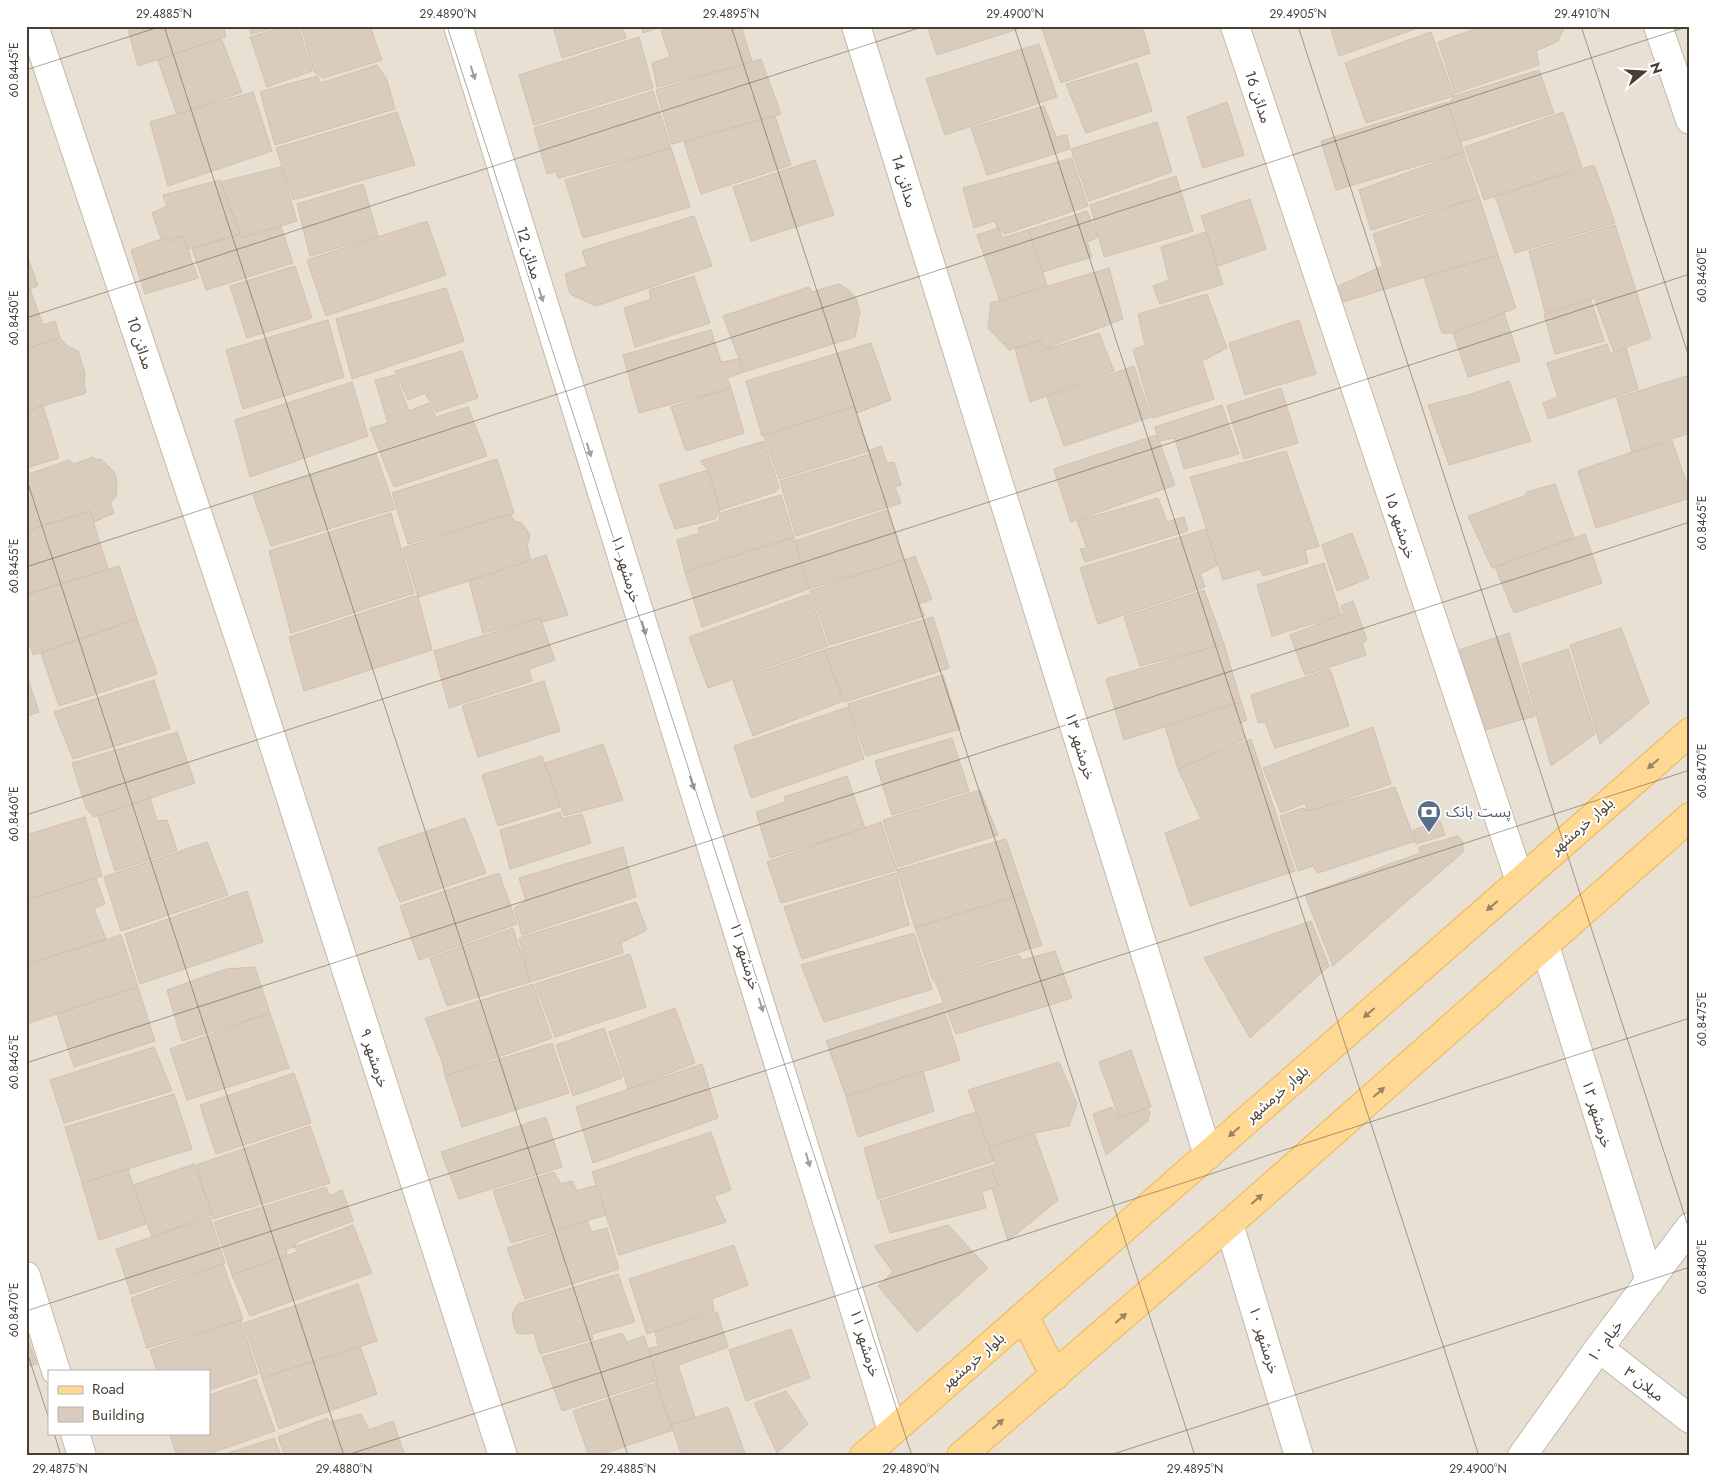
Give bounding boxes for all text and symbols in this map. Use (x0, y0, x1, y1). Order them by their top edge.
text: 29.4885°N (136, 5, 192, 23)
text: 29.4890°N (420, 5, 476, 23)
text: 29.4895°N (703, 5, 759, 23)
text: 29.4900°N (986, 5, 1044, 23)
text: 29.4905°N (1269, 5, 1327, 23)
text: 29.4910°N (1554, 5, 1610, 23)
text: 60.8445°E (5, 43, 23, 97)
north arrow (1618, 48, 1668, 98)
text: N (1645, 60, 1668, 76)
one-way arrow (469, 65, 477, 80)
street label: مدائن 16 (1239, 68, 1277, 126)
street label: مدائن 14 (886, 152, 922, 210)
street label: مدائن 12 (511, 224, 547, 282)
text: 60.8460°E (1693, 247, 1711, 303)
one-way arrow (538, 288, 546, 303)
text: 60.8450°E (5, 290, 23, 346)
street label: مدائن 10 (121, 314, 159, 372)
one-way arrow (586, 443, 594, 458)
street label: خرمشهر ۱۵ (1379, 488, 1421, 562)
text: 60.8465°E (1693, 496, 1711, 550)
street label: خرمشهر ۱۱ (605, 532, 647, 606)
text: 60.8455°E (5, 539, 23, 593)
one-way arrow (641, 620, 648, 635)
street label: خرمشهر ۱۳ (1059, 709, 1101, 783)
text: 60.8470°E (1693, 744, 1711, 798)
one-way arrow (1647, 758, 1660, 769)
one-way arrow (688, 776, 696, 791)
text: 60.8460°E (5, 786, 23, 842)
street label: بلوار خرمشهر (1545, 792, 1618, 860)
bank icon: پست بانک (1416, 799, 1442, 833)
place label: پست بانک (1446, 801, 1511, 823)
one-way arrow (1485, 900, 1498, 911)
street label: خرمشهر ۱۱ (724, 919, 766, 993)
text: 60.8475°E (1693, 992, 1711, 1046)
one-way arrow (757, 998, 765, 1013)
one-way arrow (1364, 1007, 1376, 1019)
street label: خرمشهر ۹ (354, 1025, 394, 1091)
text: 60.8465°E (5, 1035, 23, 1089)
street label: بلوار خرمشهر (1240, 1060, 1313, 1128)
street label: خرمشهر ۱۲ (1576, 1077, 1618, 1151)
one-way arrow (1372, 1086, 1384, 1098)
one-way arrow (1228, 1126, 1241, 1137)
one-way arrow (805, 1153, 813, 1168)
one-way arrow (1250, 1194, 1263, 1205)
text: 60.8480°E (1693, 1240, 1711, 1294)
text: 60.8470°E (5, 1283, 23, 1337)
street label: خرمشهر ۱۰ (1243, 1303, 1285, 1377)
street label: خرمشهر ۱۱ (844, 1306, 886, 1380)
one-way arrow (1114, 1312, 1127, 1323)
street label: خیام ۱۰ (1582, 1315, 1628, 1367)
street label: بلوار خرمشهر (936, 1327, 1009, 1395)
street label: میلان ۳ (1619, 1361, 1669, 1407)
legend (48, 1370, 210, 1434)
text: Road (92, 1378, 124, 1400)
text: Building (92, 1404, 144, 1426)
one-way arrow (992, 1419, 1004, 1430)
text: 29.4875°N (32, 1460, 88, 1478)
text: 29.4880°N (316, 1460, 372, 1478)
text: 29.4885°N (600, 1460, 656, 1478)
text: 29.4890°N (883, 1460, 939, 1478)
text: 29.4895°N (1167, 1460, 1223, 1478)
text: 29.4900°N (1449, 1460, 1507, 1478)

